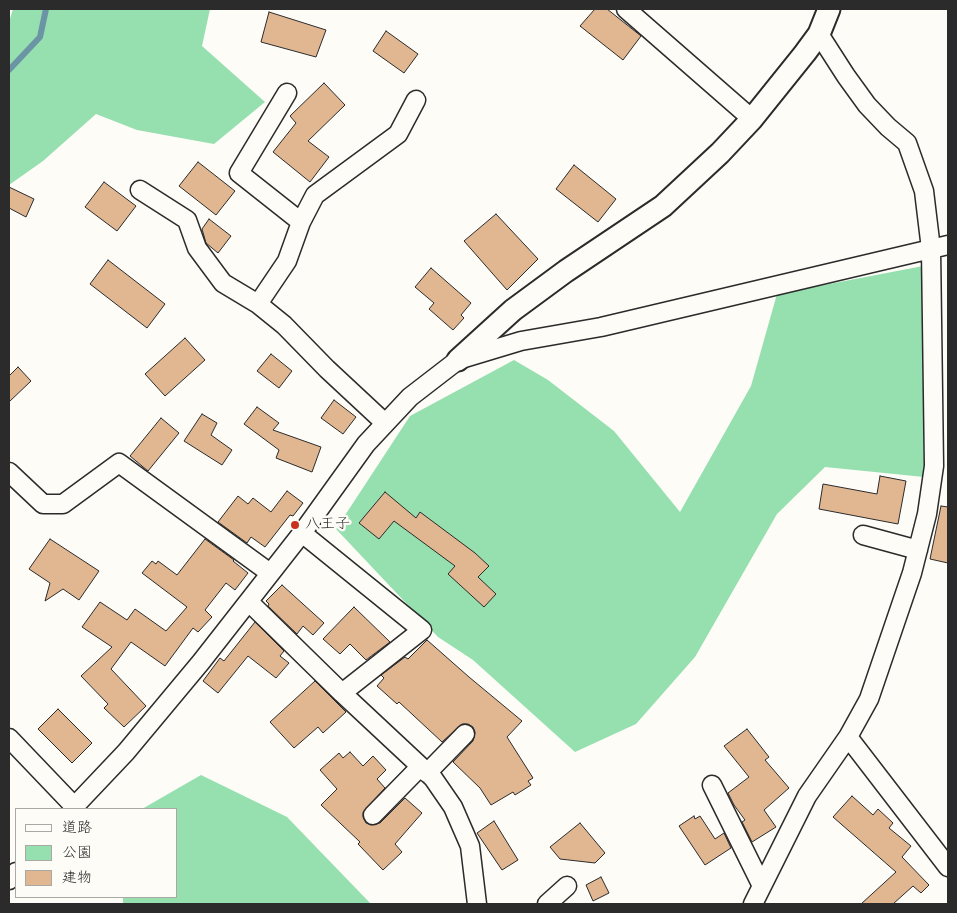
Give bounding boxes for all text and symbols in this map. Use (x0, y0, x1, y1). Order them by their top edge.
place label: 八王子 (305, 516, 350, 534)
marker: 八王子 (289, 519, 301, 531)
legend (15, 808, 178, 898)
text: 道路 (62, 816, 92, 840)
text: 公園 (62, 841, 92, 865)
text: 建物 (62, 866, 92, 890)

